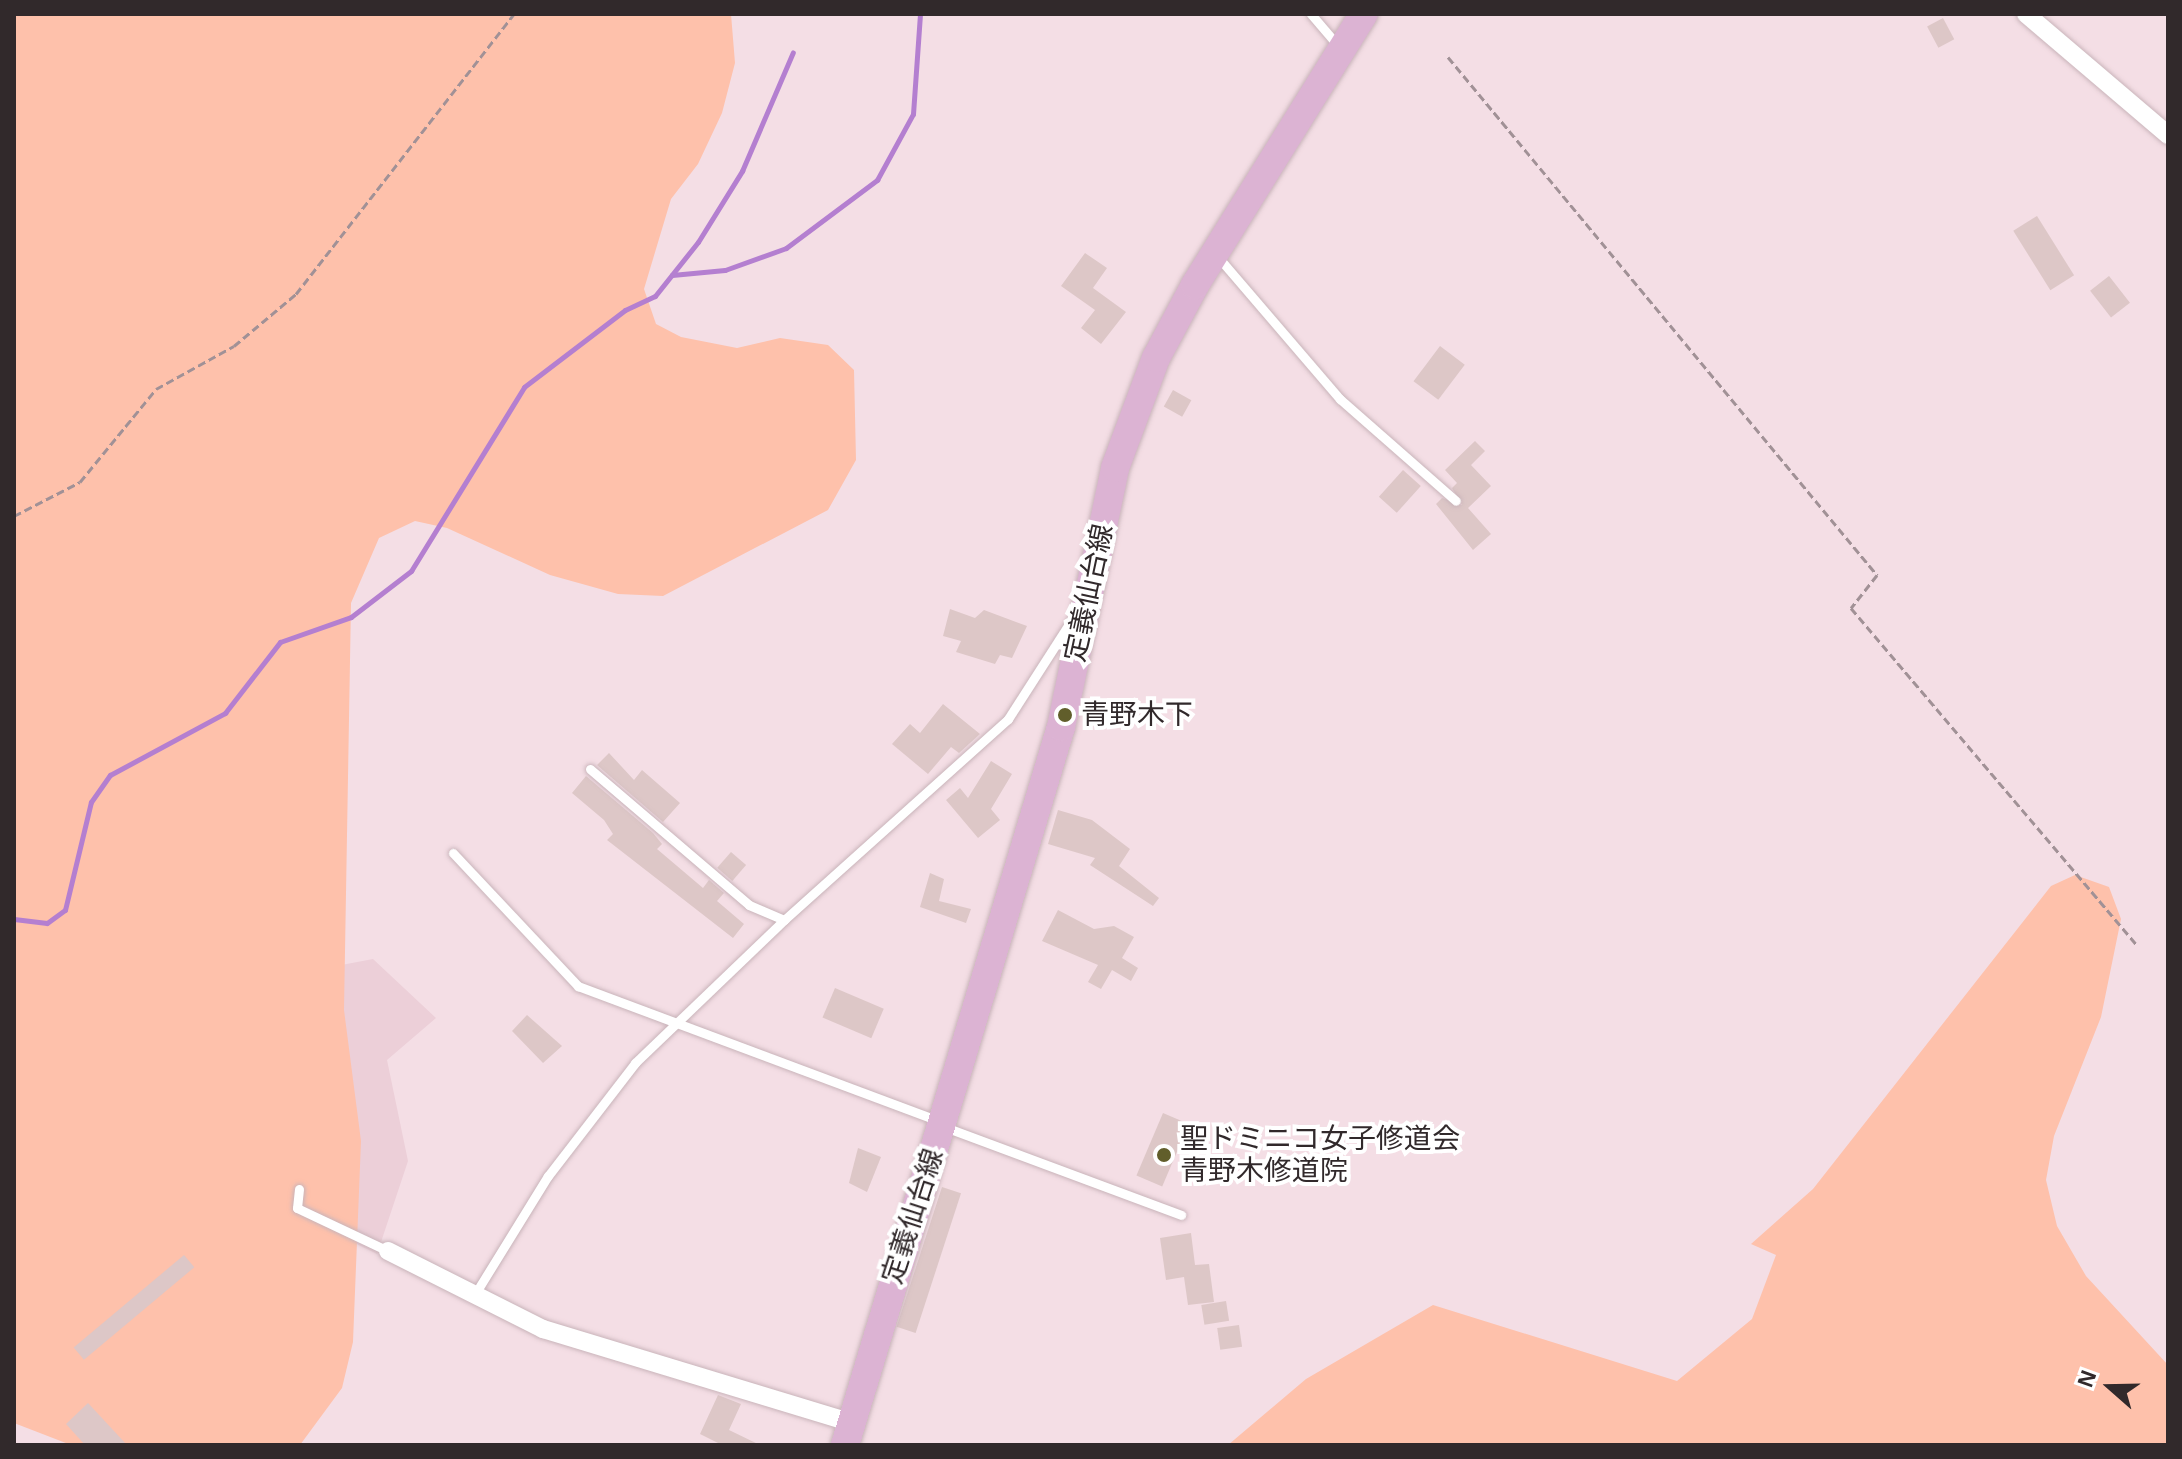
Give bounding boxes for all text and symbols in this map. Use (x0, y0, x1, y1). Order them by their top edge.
street label: 定義仙台線 (1058, 521, 1120, 665)
place label: 青野木下 (1081, 698, 1193, 732)
marker: 青野木下 (1056, 706, 1074, 724)
place label: 聖ドミニコ女子修道会 青野木修道院 (1180, 1122, 1460, 1188)
street label: 定義仙台線 (875, 1144, 951, 1288)
marker: 聖ドミニコ女子修道会 青野木修道院 (1155, 1146, 1173, 1164)
north arrow (2070, 1347, 2150, 1427)
text: N (2073, 1367, 2101, 1390)

